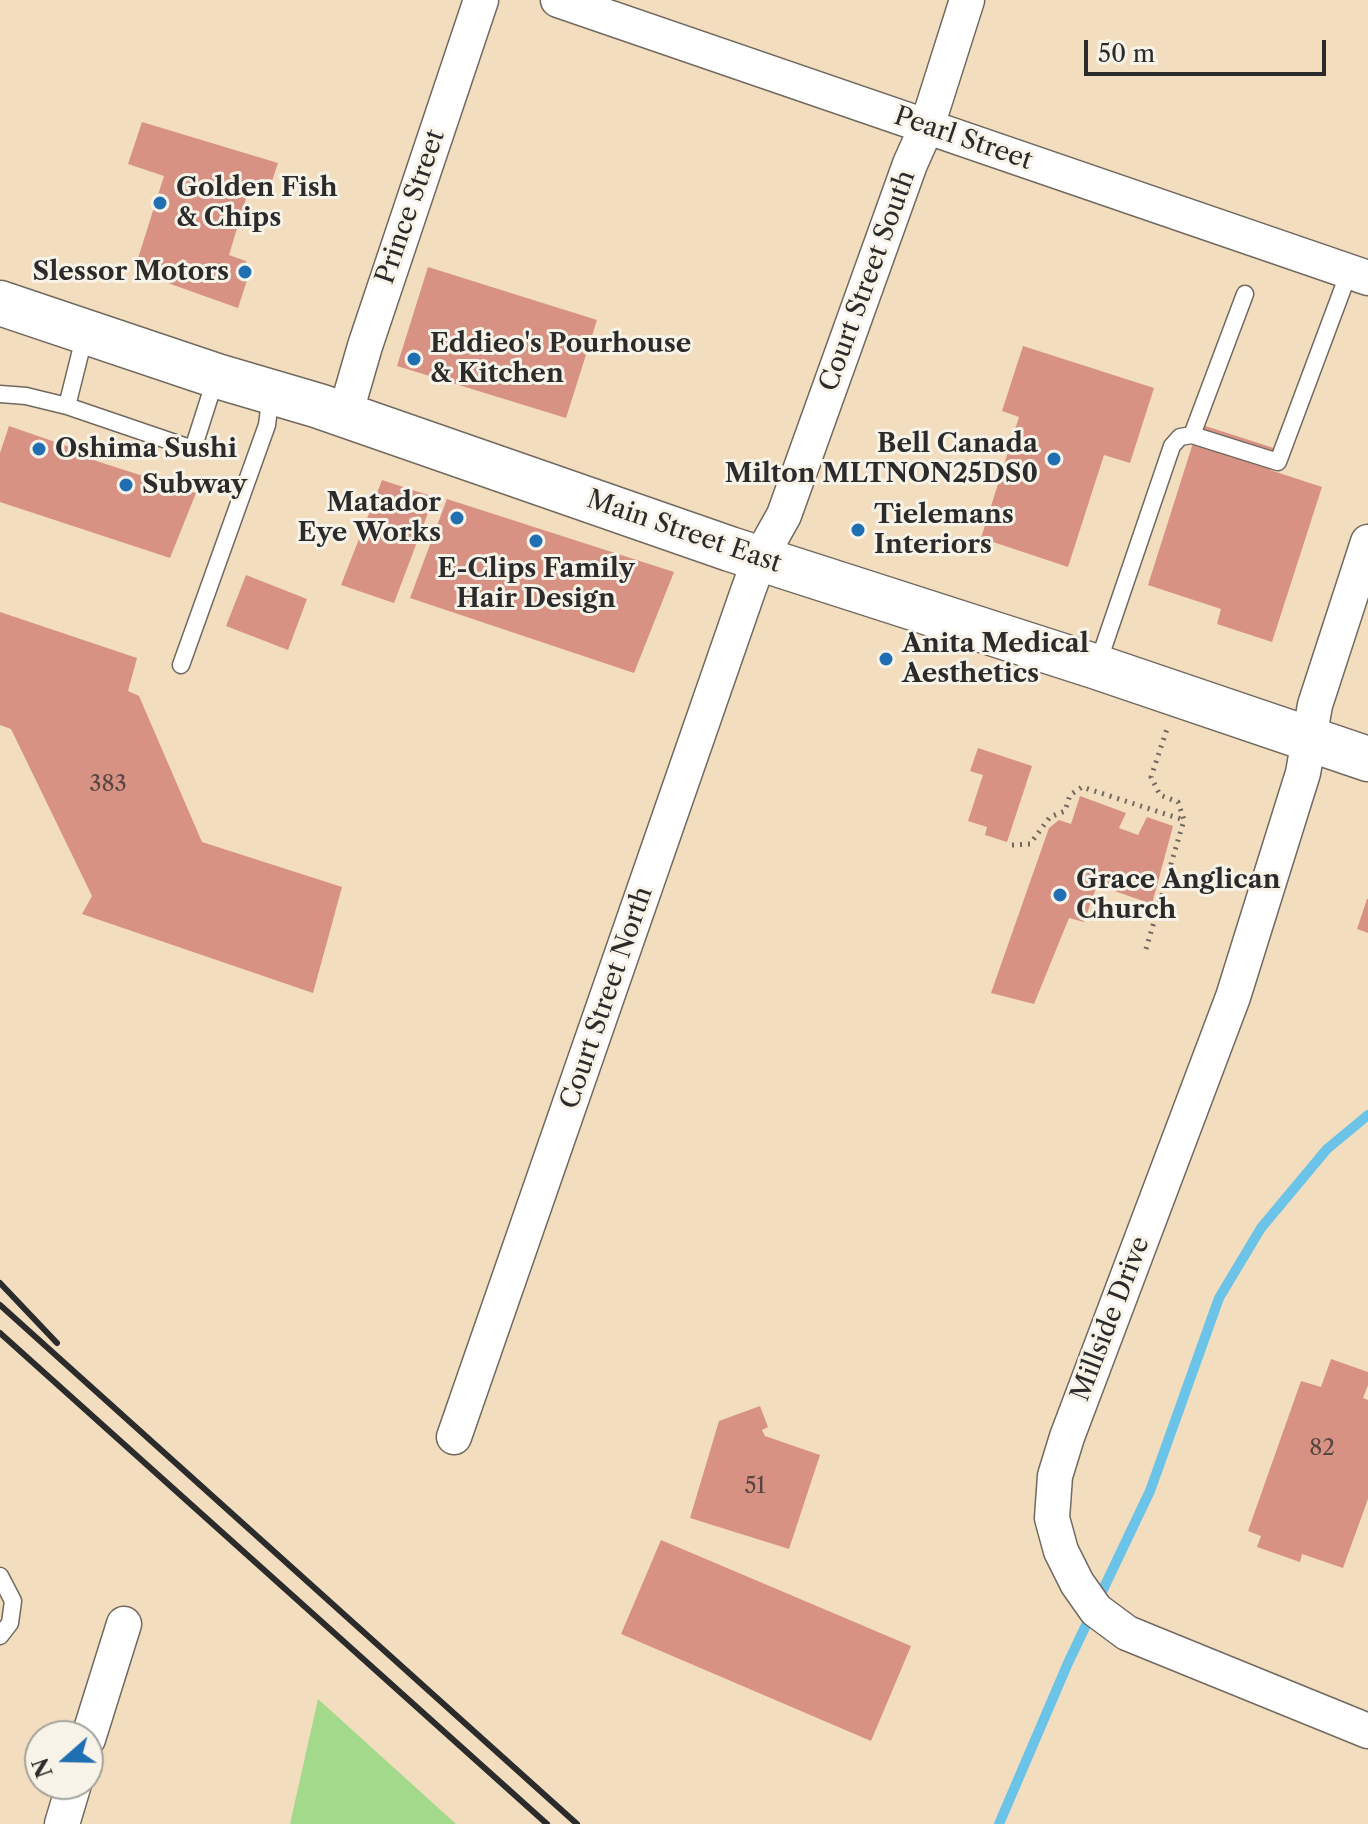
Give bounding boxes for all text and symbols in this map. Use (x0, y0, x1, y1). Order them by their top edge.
scale bar (1088, 24, 1330, 74)
text: 50 m (1098, 39, 1155, 68)
street label: Pearl Street (890, 101, 1036, 177)
street label: Prince Street (370, 126, 452, 288)
street label: Court Street South (814, 166, 922, 396)
place label: Golden Fish & Chips (176, 172, 338, 234)
marker: Golden Fish & Chips (151, 194, 169, 212)
place label: Slessor Motors (32, 256, 229, 288)
marker: Slessor Motors (236, 263, 254, 281)
place label: Eddieo's Pourhouse & Kitchen (430, 328, 691, 390)
marker: Eddieo's Pourhouse & Kitchen (405, 350, 423, 368)
place label: Bell Canada Milton MLTNON25DS0 (725, 428, 1038, 490)
place label: Oshima Sushi (55, 433, 237, 465)
marker: Oshima Sushi (30, 440, 48, 458)
marker: Bell Canada Milton MLTNON25DS0 (1045, 450, 1063, 468)
place label: Subway (142, 469, 247, 501)
marker: Subway (117, 476, 135, 494)
street label: Main Street East (583, 484, 785, 580)
place label: Matador Eye Works (298, 487, 441, 548)
place label: Tielemans Interiors (874, 499, 1014, 560)
marker: Matador Eye Works (448, 509, 466, 527)
marker: Tielemans Interiors (849, 521, 867, 539)
marker: E-Clips Family Hair Design (527, 532, 545, 550)
place label: E-Clips Family Hair Design (437, 553, 635, 614)
place label: Anita Medical Aesthetics (902, 628, 1089, 690)
marker: Anita Medical Aesthetics (877, 650, 895, 668)
house number: 383 (89, 772, 127, 798)
place label: Grace Anglican Church (1076, 864, 1281, 926)
street label: Court Street North (554, 883, 660, 1113)
marker: Grace Anglican Church (1051, 886, 1069, 904)
street label: Millside Drive (1065, 1232, 1157, 1406)
house number: 82 (1309, 1436, 1335, 1462)
house number: 51 (744, 1474, 766, 1500)
north arrow (24, 1720, 104, 1800)
text: N (27, 1754, 59, 1781)

